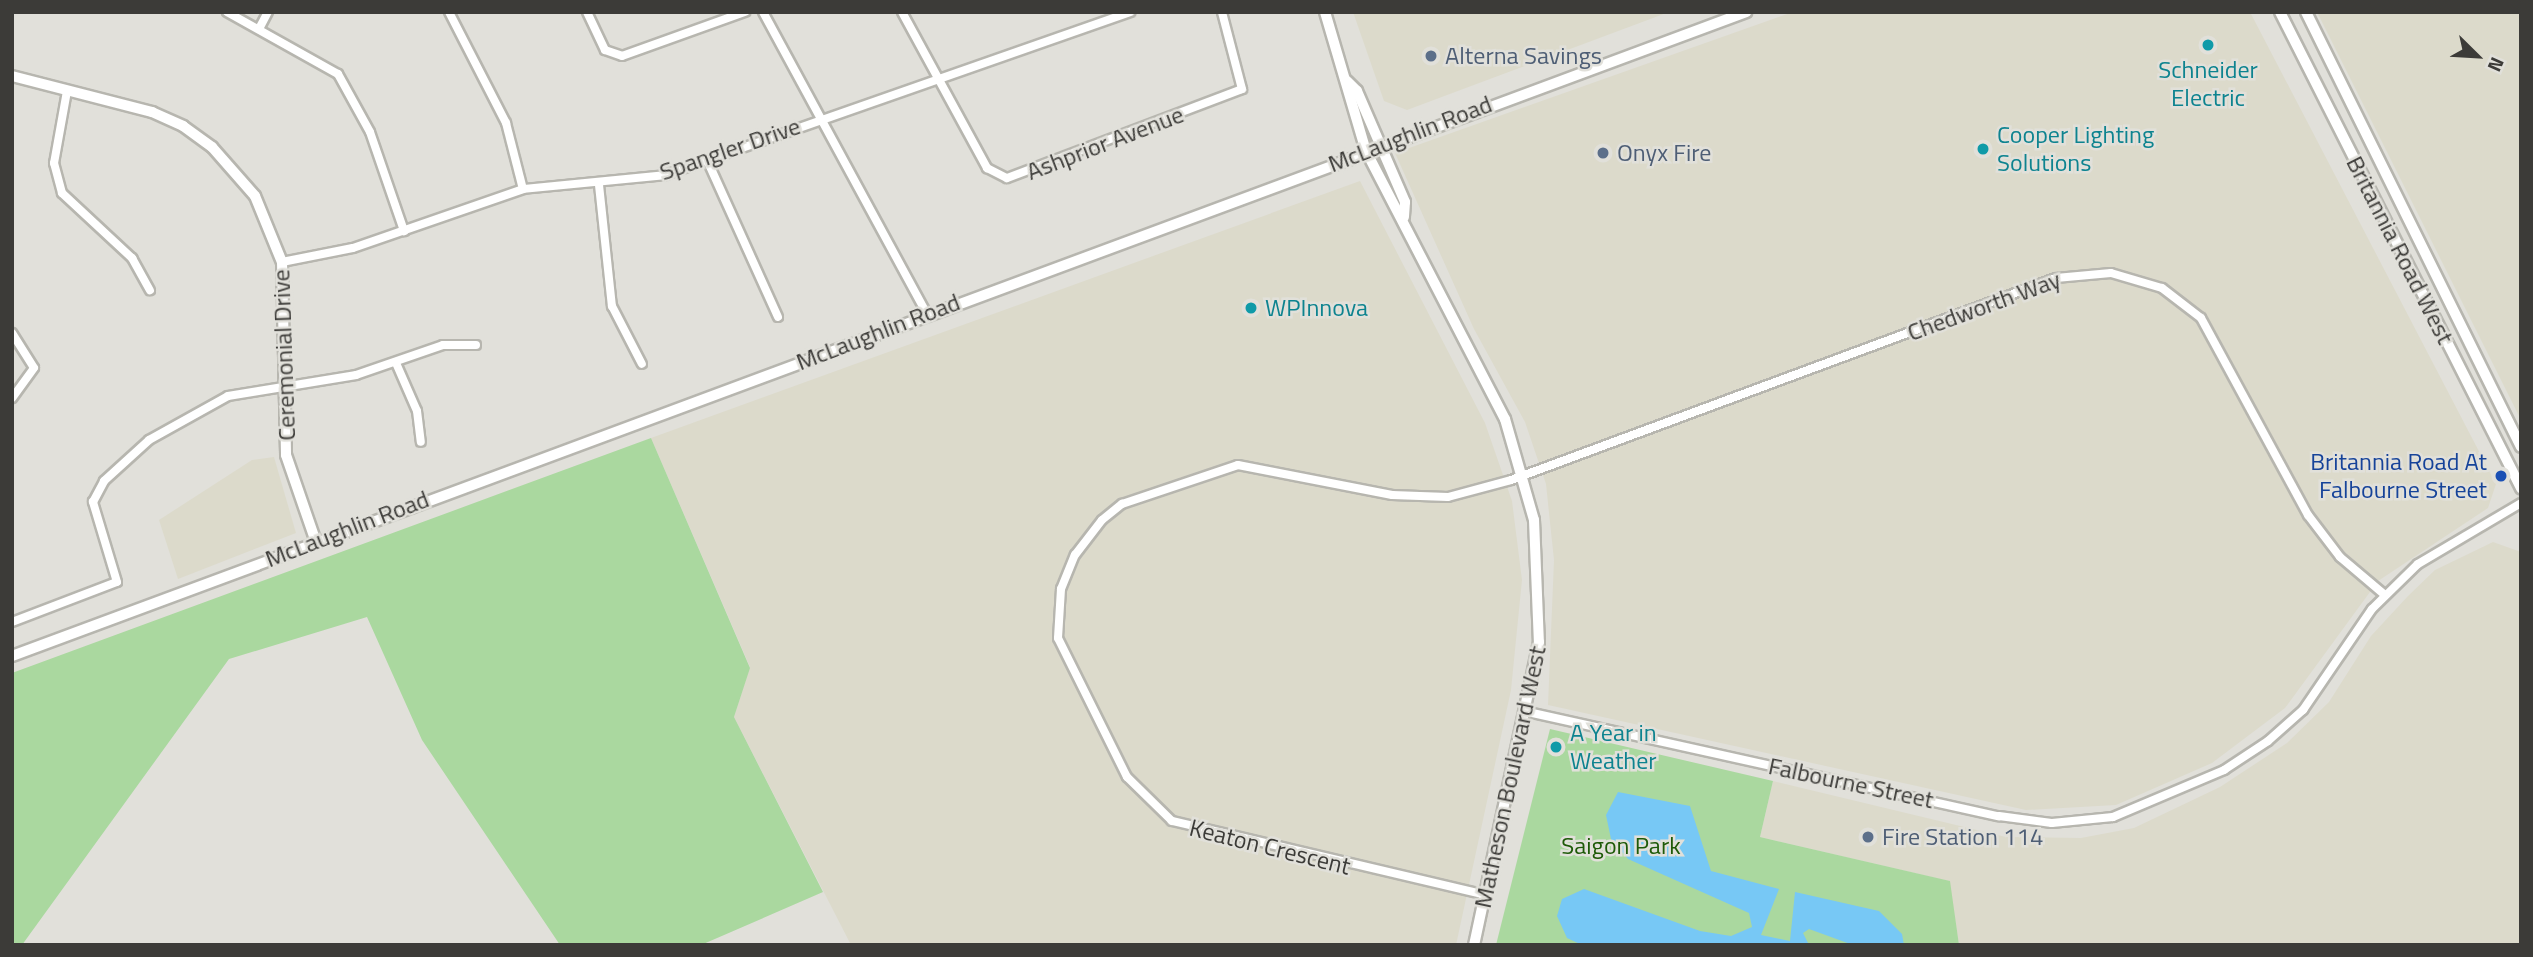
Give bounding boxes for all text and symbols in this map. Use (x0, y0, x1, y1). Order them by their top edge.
north arrow (2442, 21, 2512, 91)
marker: Schneider Electric (2200, 37, 2216, 53)
place label: Alterna Savings (1445, 42, 1602, 70)
marker: Alterna Savings (1423, 48, 1439, 64)
text: N (2481, 53, 2513, 77)
place label: Schneider Electric (2158, 56, 2258, 112)
street label: McLaughlin Road (1324, 90, 1496, 178)
street label: Ashprior Avenue (1022, 100, 1188, 186)
street label: Spangler Drive (656, 112, 804, 186)
place label: Cooper Lighting Solutions (1997, 121, 2154, 177)
place label: Onyx Fire (1617, 139, 1711, 167)
marker: Cooper Lighting Solutions (1975, 141, 1991, 157)
marker: Onyx Fire (1595, 145, 1611, 161)
street label: Britannia Road West (2340, 151, 2460, 349)
street label: Chedworth Way (1903, 265, 2065, 347)
street label: Ceremonial Drive (267, 269, 301, 441)
street label: McLaughlin Road (792, 288, 964, 376)
place label: WPInnova (1265, 294, 1368, 322)
marker: WPInnova (1243, 300, 1259, 316)
place label: Britannia Road At Falbourne Street (2310, 448, 2487, 504)
marker: Britannia Road At Falbourne Street (2493, 468, 2509, 484)
street label: McLaughlin Road (261, 485, 433, 573)
street label: Matheson Boulevard West (1468, 643, 1552, 911)
place label: A Year in Weather (1570, 719, 1657, 775)
marker: A Year in Weather (1548, 739, 1564, 755)
street label: Falbourne Street (1766, 751, 1936, 815)
street label: Keaton Crescent (1187, 813, 1353, 881)
place label: Fire Station 114 (1882, 823, 2043, 851)
marker: Fire Station 114 (1860, 829, 1876, 845)
park label: Saigon Park (1561, 832, 1681, 860)

